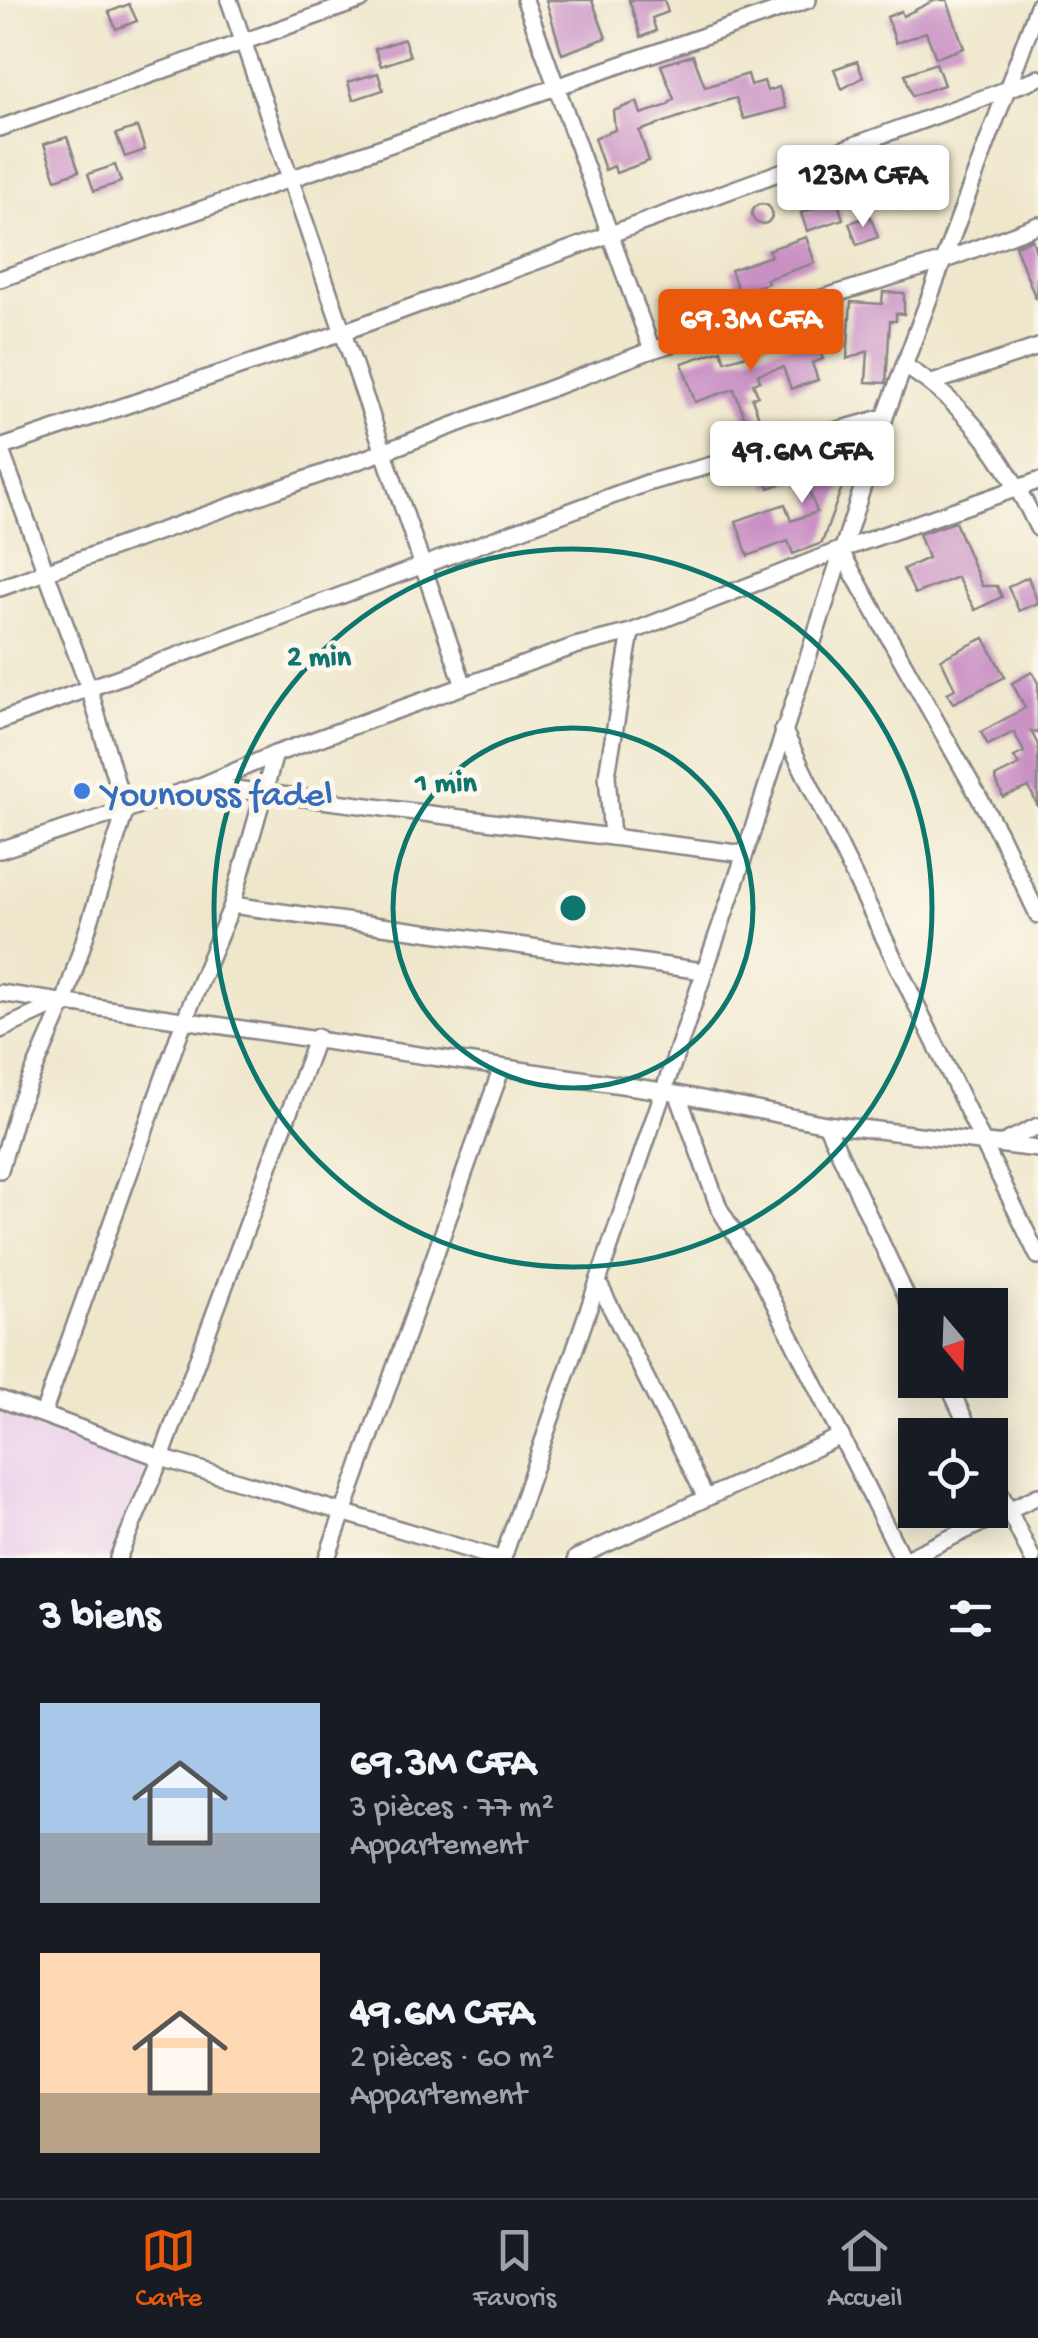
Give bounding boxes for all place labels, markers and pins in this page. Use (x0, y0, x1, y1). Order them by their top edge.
pin: 123M CFA (760, 145, 966, 230)
pin: 69.3M CFA (637, 289, 865, 374)
pin: 49.6M CFA (688, 421, 916, 506)
place label: Younouss fadel (99, 775, 333, 819)
marker: Younouss fadel (71, 780, 93, 802)
centre of rings (555, 890, 591, 926)

